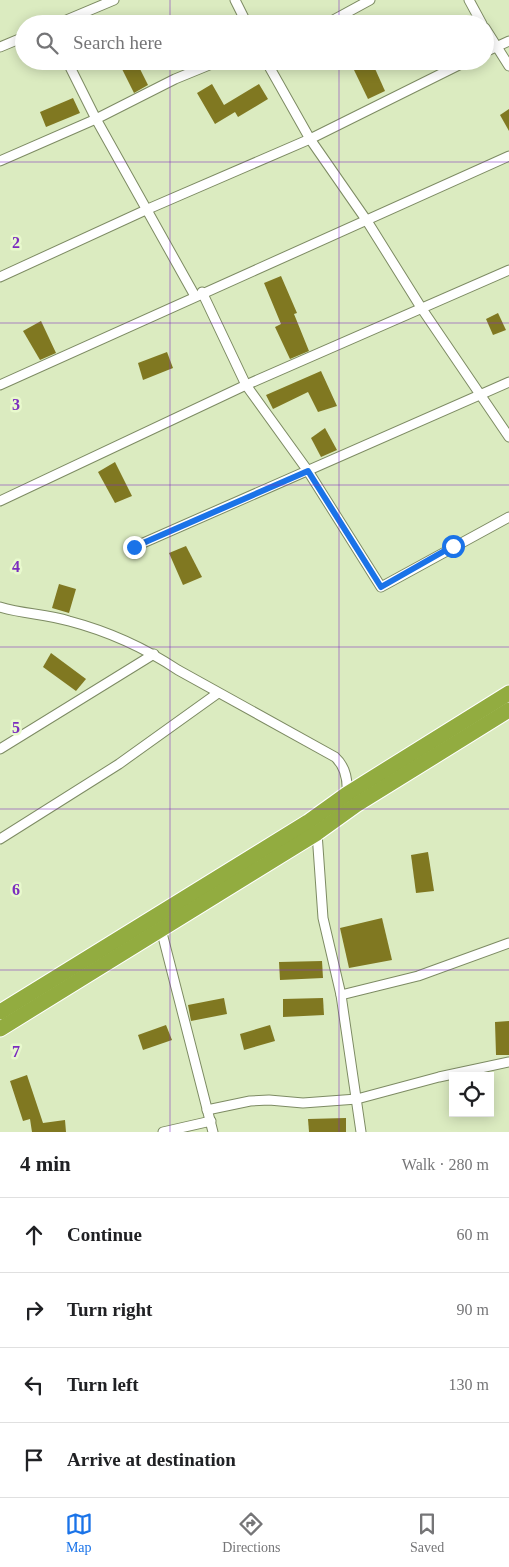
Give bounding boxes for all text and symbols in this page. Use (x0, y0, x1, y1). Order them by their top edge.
search box (15, 15, 494, 70)
icon: search (33, 29, 61, 57)
text: Search here (73, 32, 162, 53)
text: 2 (12, 234, 20, 251)
text: 3 (12, 396, 20, 413)
route start (442, 535, 465, 558)
route end (123, 536, 146, 559)
text: 4 (12, 558, 20, 575)
text: 5 (12, 719, 20, 736)
text: 6 (12, 881, 20, 898)
text: 7 (12, 1043, 20, 1060)
map controls (449, 1072, 494, 1117)
button: locate (449, 1072, 494, 1117)
text: 4 min (20, 1152, 71, 1176)
text: Walk · 280 m (402, 1156, 489, 1173)
icon: ahead (20, 1221, 48, 1249)
text: Continue (67, 1224, 142, 1245)
text: 60 m (457, 1226, 489, 1243)
icon: right (20, 1296, 48, 1324)
text: Turn right (67, 1299, 152, 1320)
text: 90 m (457, 1301, 489, 1318)
icon: left (20, 1371, 48, 1399)
text: Turn left (67, 1374, 139, 1395)
text: 130 m (449, 1376, 489, 1393)
icon: arrive (20, 1446, 48, 1474)
text: Arrive at destination (67, 1449, 236, 1470)
tab: Map (65, 1510, 93, 1556)
tab: Directions (222, 1510, 281, 1556)
tab: Saved (410, 1510, 444, 1556)

